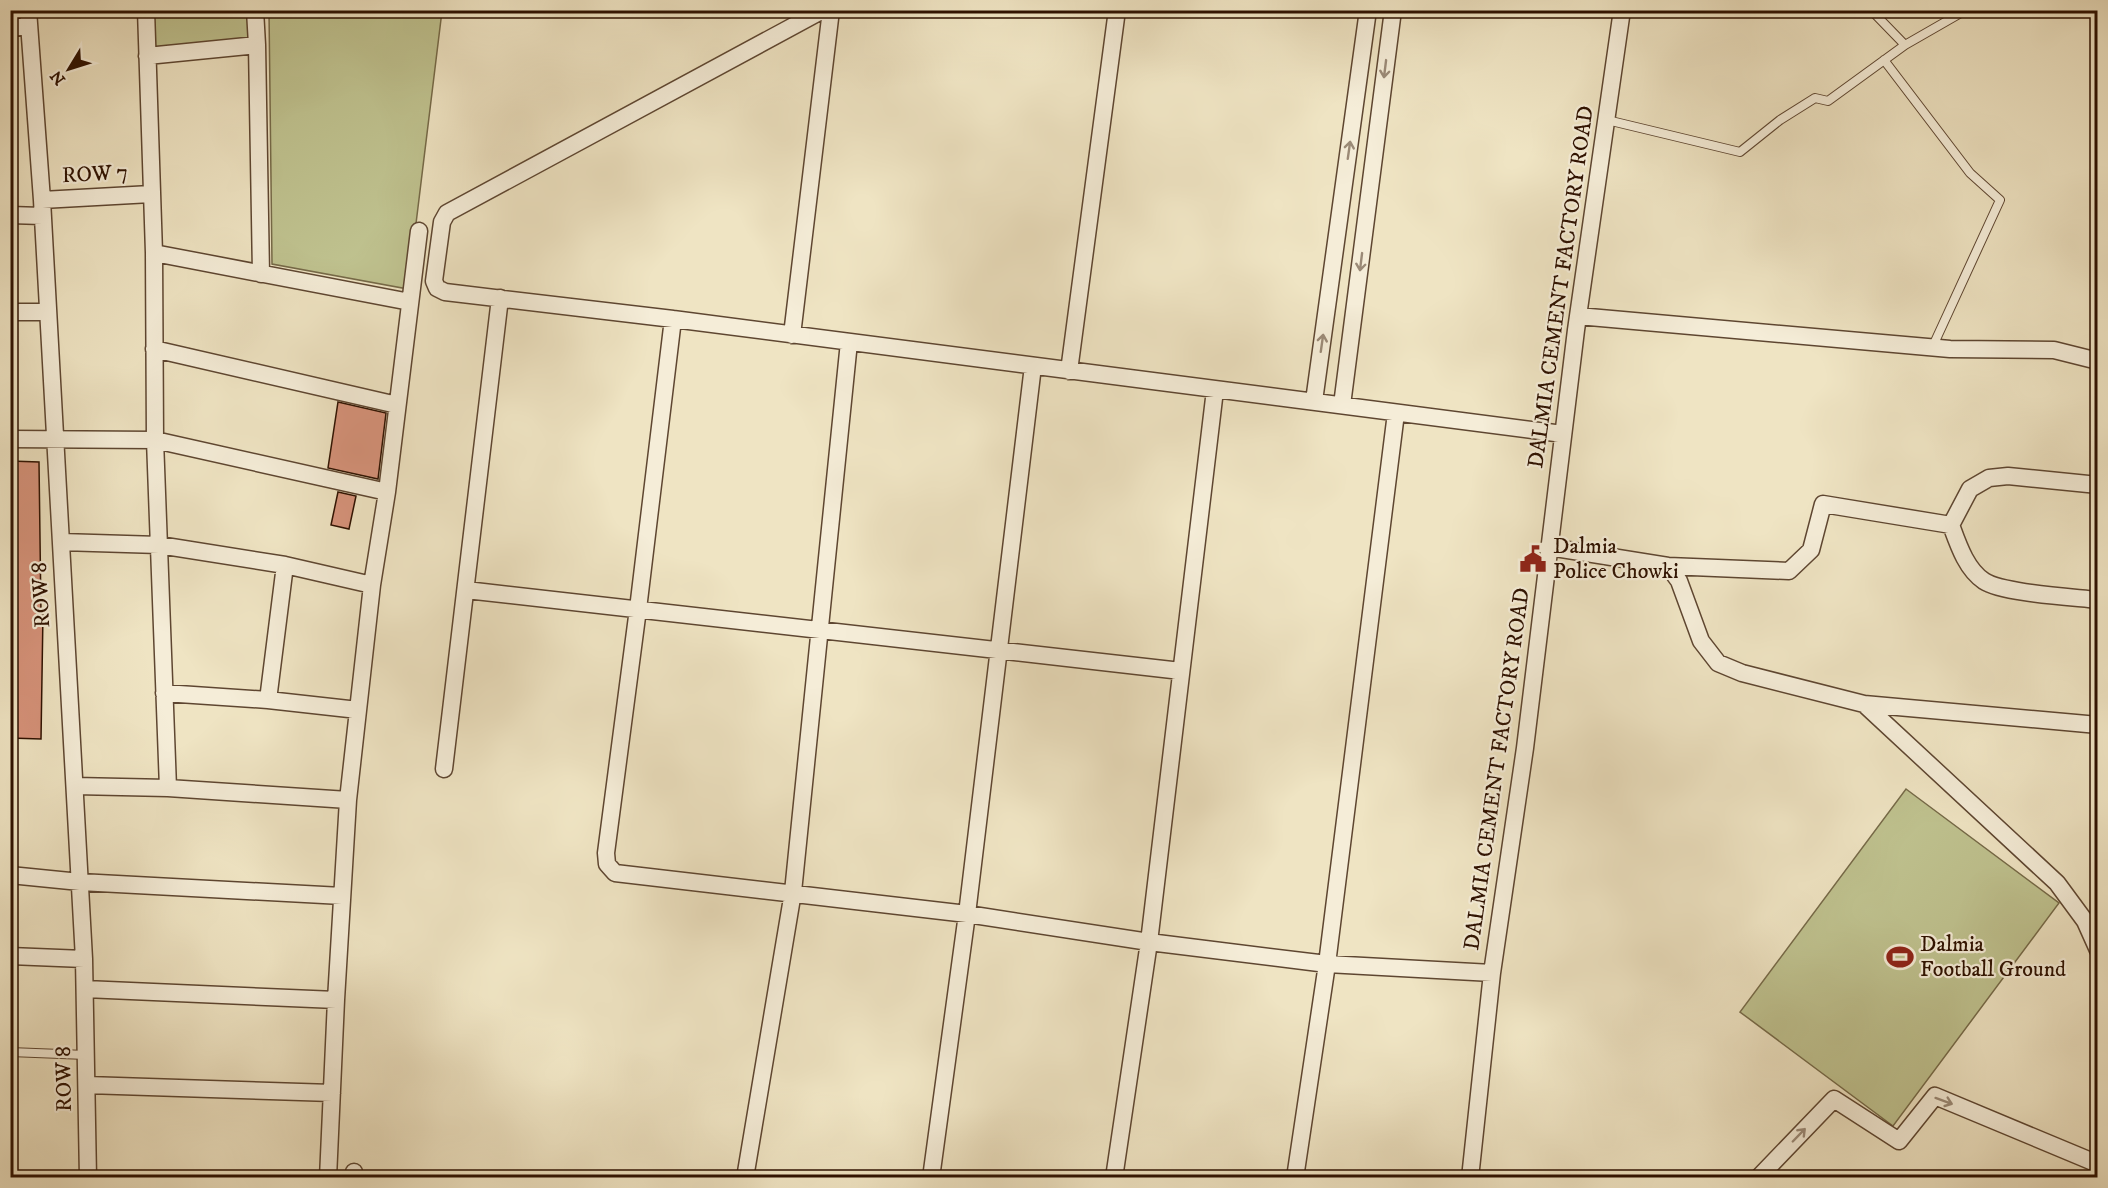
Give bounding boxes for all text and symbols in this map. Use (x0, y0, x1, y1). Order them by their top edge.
north arrow (39, 39, 99, 99)
one-way arrow (1380, 58, 1391, 78)
text: N (46, 66, 70, 89)
street label: DALMIA CEMENT FACTORY ROAD (1522, 104, 1600, 470)
one-way arrow (1343, 140, 1354, 160)
street label: ROW 7 (61, 159, 129, 189)
one-way arrow (1355, 252, 1366, 271)
one-way arrow (1317, 334, 1328, 353)
place label: Dalmia Police Chowki (1553, 533, 1679, 585)
public building icon: Dalmia Police Chowki (1518, 544, 1548, 574)
street label: ROW 8 (26, 561, 56, 629)
street label: DALMIA CEMENT FACTORY ROAD (1458, 586, 1536, 952)
place label: Dalmia Football Ground (1920, 931, 2066, 983)
sports icon: Dalmia Football Ground (1885, 942, 1915, 972)
street label: ROW 8 (50, 1046, 78, 1112)
one-way arrow (1934, 1096, 1952, 1107)
one-way arrow (1791, 1128, 1806, 1143)

